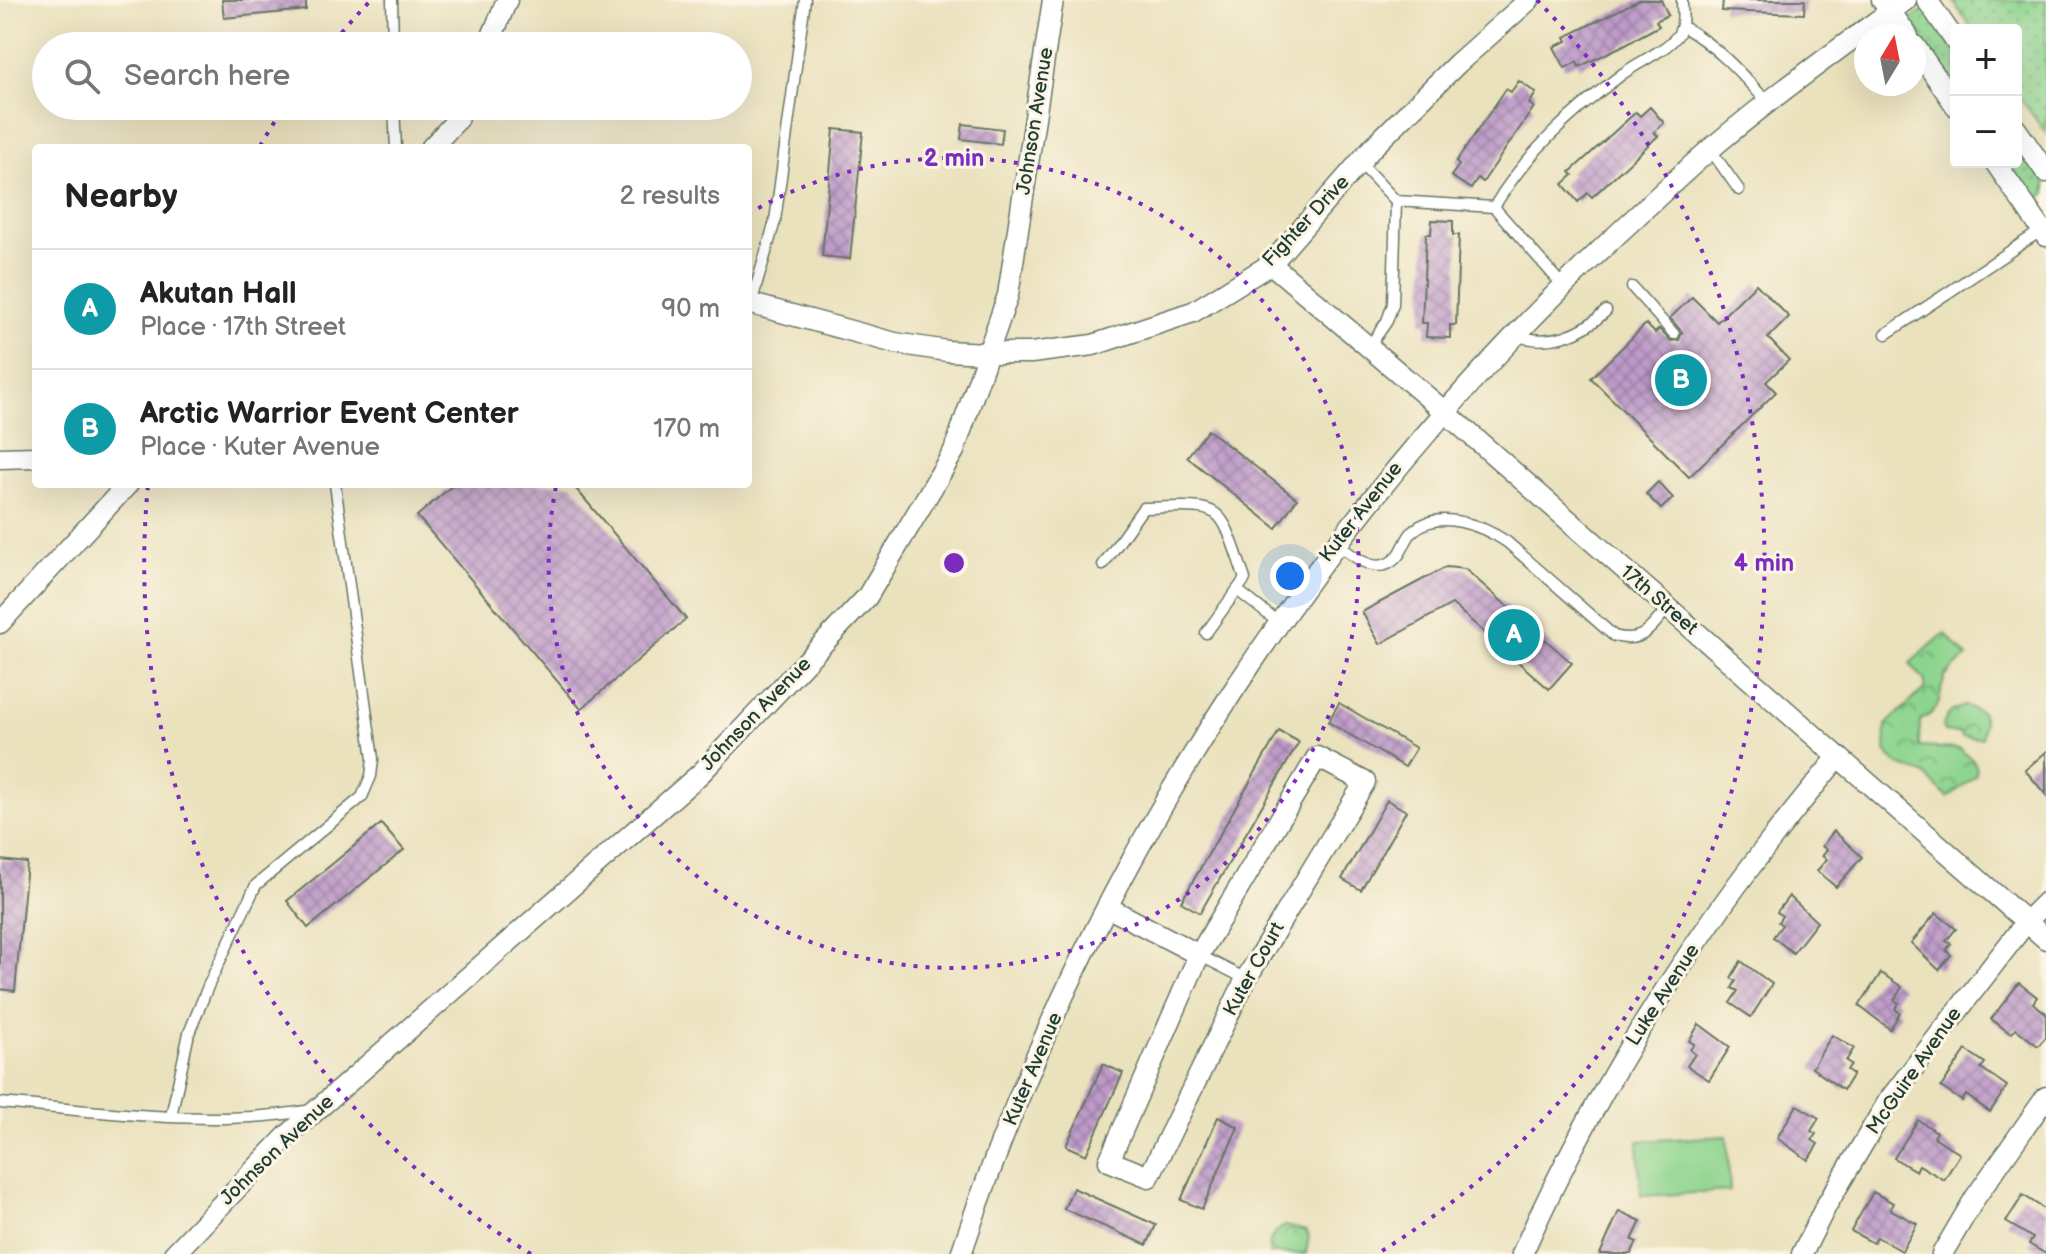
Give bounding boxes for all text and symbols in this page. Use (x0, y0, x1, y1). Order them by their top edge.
north arrow (1854, 24, 1926, 96)
map controls (1950, 24, 2022, 168)
button: + (1950, 24, 2022, 96)
search box (32, 32, 752, 120)
street label: Johnson Avenue (1012, 46, 1059, 196)
icon: search (60, 54, 104, 98)
text: Search here (124, 58, 290, 94)
button: − (1950, 96, 2022, 168)
text: 2 min (924, 144, 984, 173)
street label: Fighter Drive (1258, 170, 1355, 272)
text: Nearby (64, 176, 178, 217)
text: 2 results (620, 181, 720, 212)
text: Akutan Hall (140, 276, 297, 312)
text: A (82, 294, 98, 325)
text: 90 m (661, 294, 720, 325)
text: Place · 17th Street (140, 312, 346, 343)
pin: B (1655, 350, 1707, 410)
text: Arctic Warrior Event Center (140, 396, 519, 432)
text: B (81, 414, 99, 445)
text: 170 m (653, 414, 720, 445)
text: Place · Kuter Avenue (140, 432, 380, 463)
street label: Kuter Avenue (1314, 457, 1408, 567)
centre of rings (940, 549, 968, 577)
text: 4 min (1734, 549, 1794, 578)
your location (1270, 556, 1310, 596)
street label: 17th Street (1615, 560, 1703, 640)
pin: A (1488, 605, 1540, 665)
street label: Johnson Avenue (696, 652, 816, 776)
street label: Kuter Court (1218, 918, 1290, 1020)
street label: Luke Avenue (1621, 940, 1705, 1050)
street label: McGuire Avenue (1861, 1003, 1967, 1139)
street label: Kuter Avenue (998, 1009, 1068, 1129)
street label: Johnson Avenue (215, 1090, 339, 1210)

